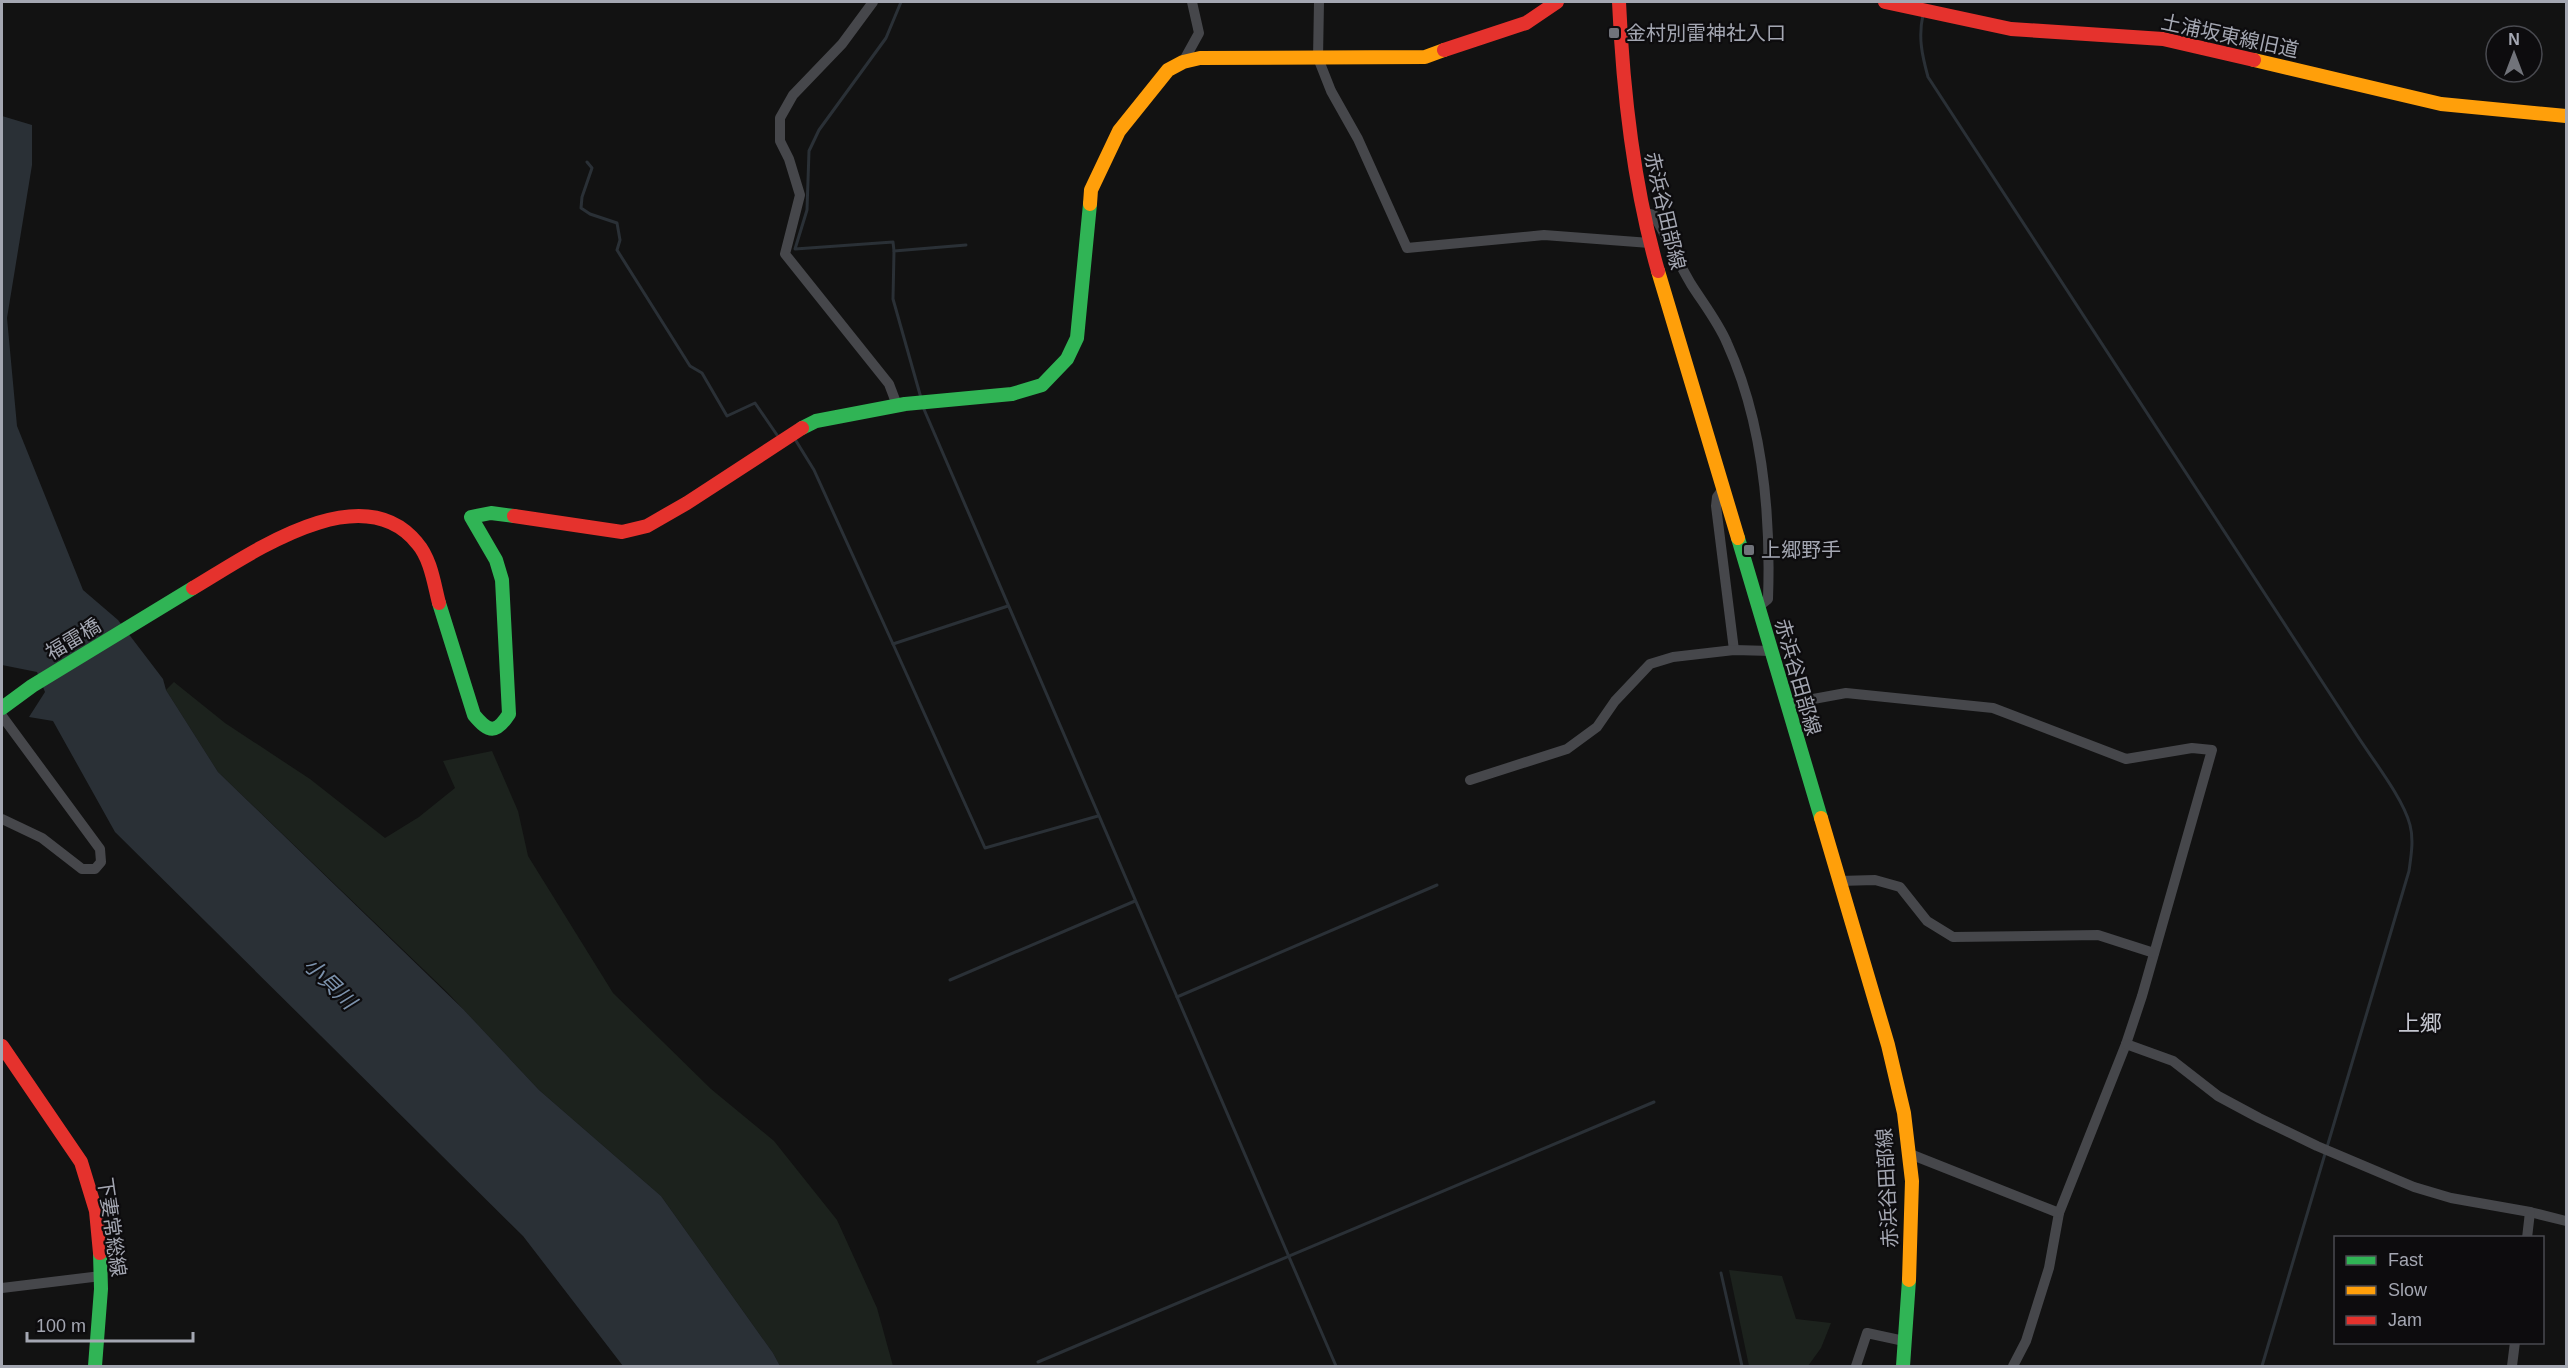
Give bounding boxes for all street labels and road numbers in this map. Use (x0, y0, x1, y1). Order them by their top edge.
street label: 土浦坂東線旧道 (2159, 11, 2301, 61)
street label: 赤浜谷田部線 (1641, 150, 1689, 272)
street label: 福雷橋 (42, 614, 104, 664)
street label: 赤浜谷田部線 (1771, 616, 1825, 738)
street label: 赤浜谷田部線 (1873, 1128, 1901, 1248)
street label: 下妻常総線 (94, 1176, 130, 1278)

